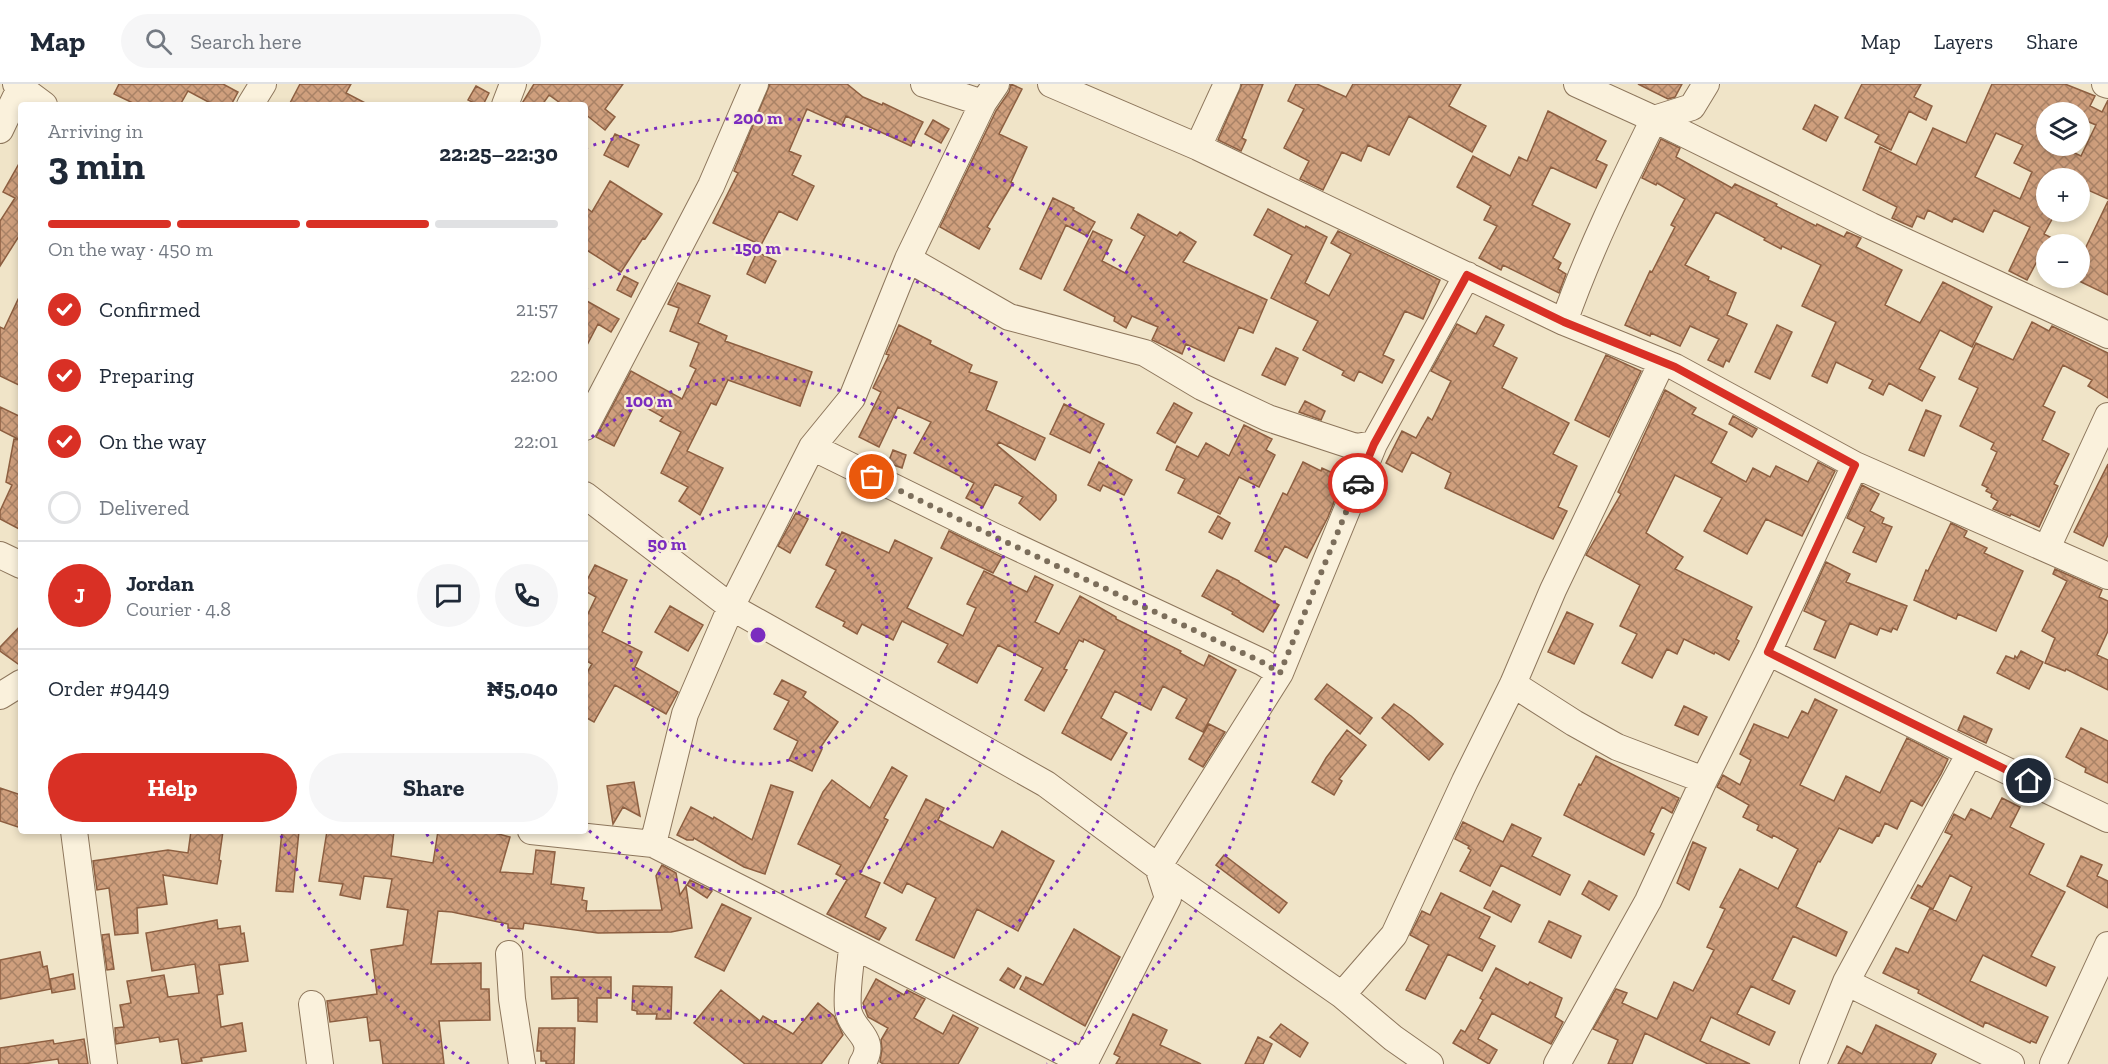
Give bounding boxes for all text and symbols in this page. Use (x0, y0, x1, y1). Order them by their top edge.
search box (121, 14, 541, 68)
text: Map (30, 25, 85, 58)
icon: search (142, 25, 175, 58)
text: Search here (190, 28, 302, 55)
text: Map (1861, 29, 1901, 54)
text: Layers (1934, 29, 1993, 54)
text: Share (2026, 29, 2078, 54)
map controls (2036, 102, 2090, 288)
button: layers (2036, 102, 2090, 156)
text: 200 m (733, 107, 783, 129)
text: Arriving in (48, 119, 143, 143)
text: 22:25–22:30 (439, 140, 558, 167)
text: 3 min (48, 142, 145, 189)
button: + (2036, 168, 2090, 222)
button: − (2036, 234, 2090, 288)
text: On the way · 450 m (48, 237, 213, 261)
text: 150 m (735, 237, 781, 259)
icon: check (48, 293, 81, 326)
text: Confirmed (99, 296, 200, 323)
text: 21:57 (516, 297, 558, 321)
icon: check (48, 359, 81, 392)
text: Preparing (99, 362, 194, 389)
text: 22:00 (510, 363, 558, 387)
text: 100 m (625, 390, 673, 412)
icon: check (48, 425, 81, 458)
text: On the way (99, 428, 206, 455)
text: 22:01 (514, 429, 558, 453)
pin (846, 451, 897, 502)
courier (1328, 453, 1388, 513)
icon: bag (855, 460, 888, 493)
icon: car (1342, 467, 1375, 500)
text: Delivered (99, 494, 189, 521)
text: 50 m (648, 533, 687, 555)
button: chat (417, 564, 480, 627)
button: phone (495, 564, 558, 627)
text: Jordan (126, 570, 194, 597)
text: J (74, 582, 85, 609)
text: Courier · 4.8 (126, 597, 231, 621)
centre of rings (748, 625, 768, 645)
text: Order #9449 (48, 675, 170, 702)
text: ₦5,040 (487, 675, 558, 702)
button: Help (48, 753, 297, 822)
button: Share (309, 753, 558, 822)
pin (2003, 755, 2054, 806)
icon: home (2012, 764, 2045, 797)

